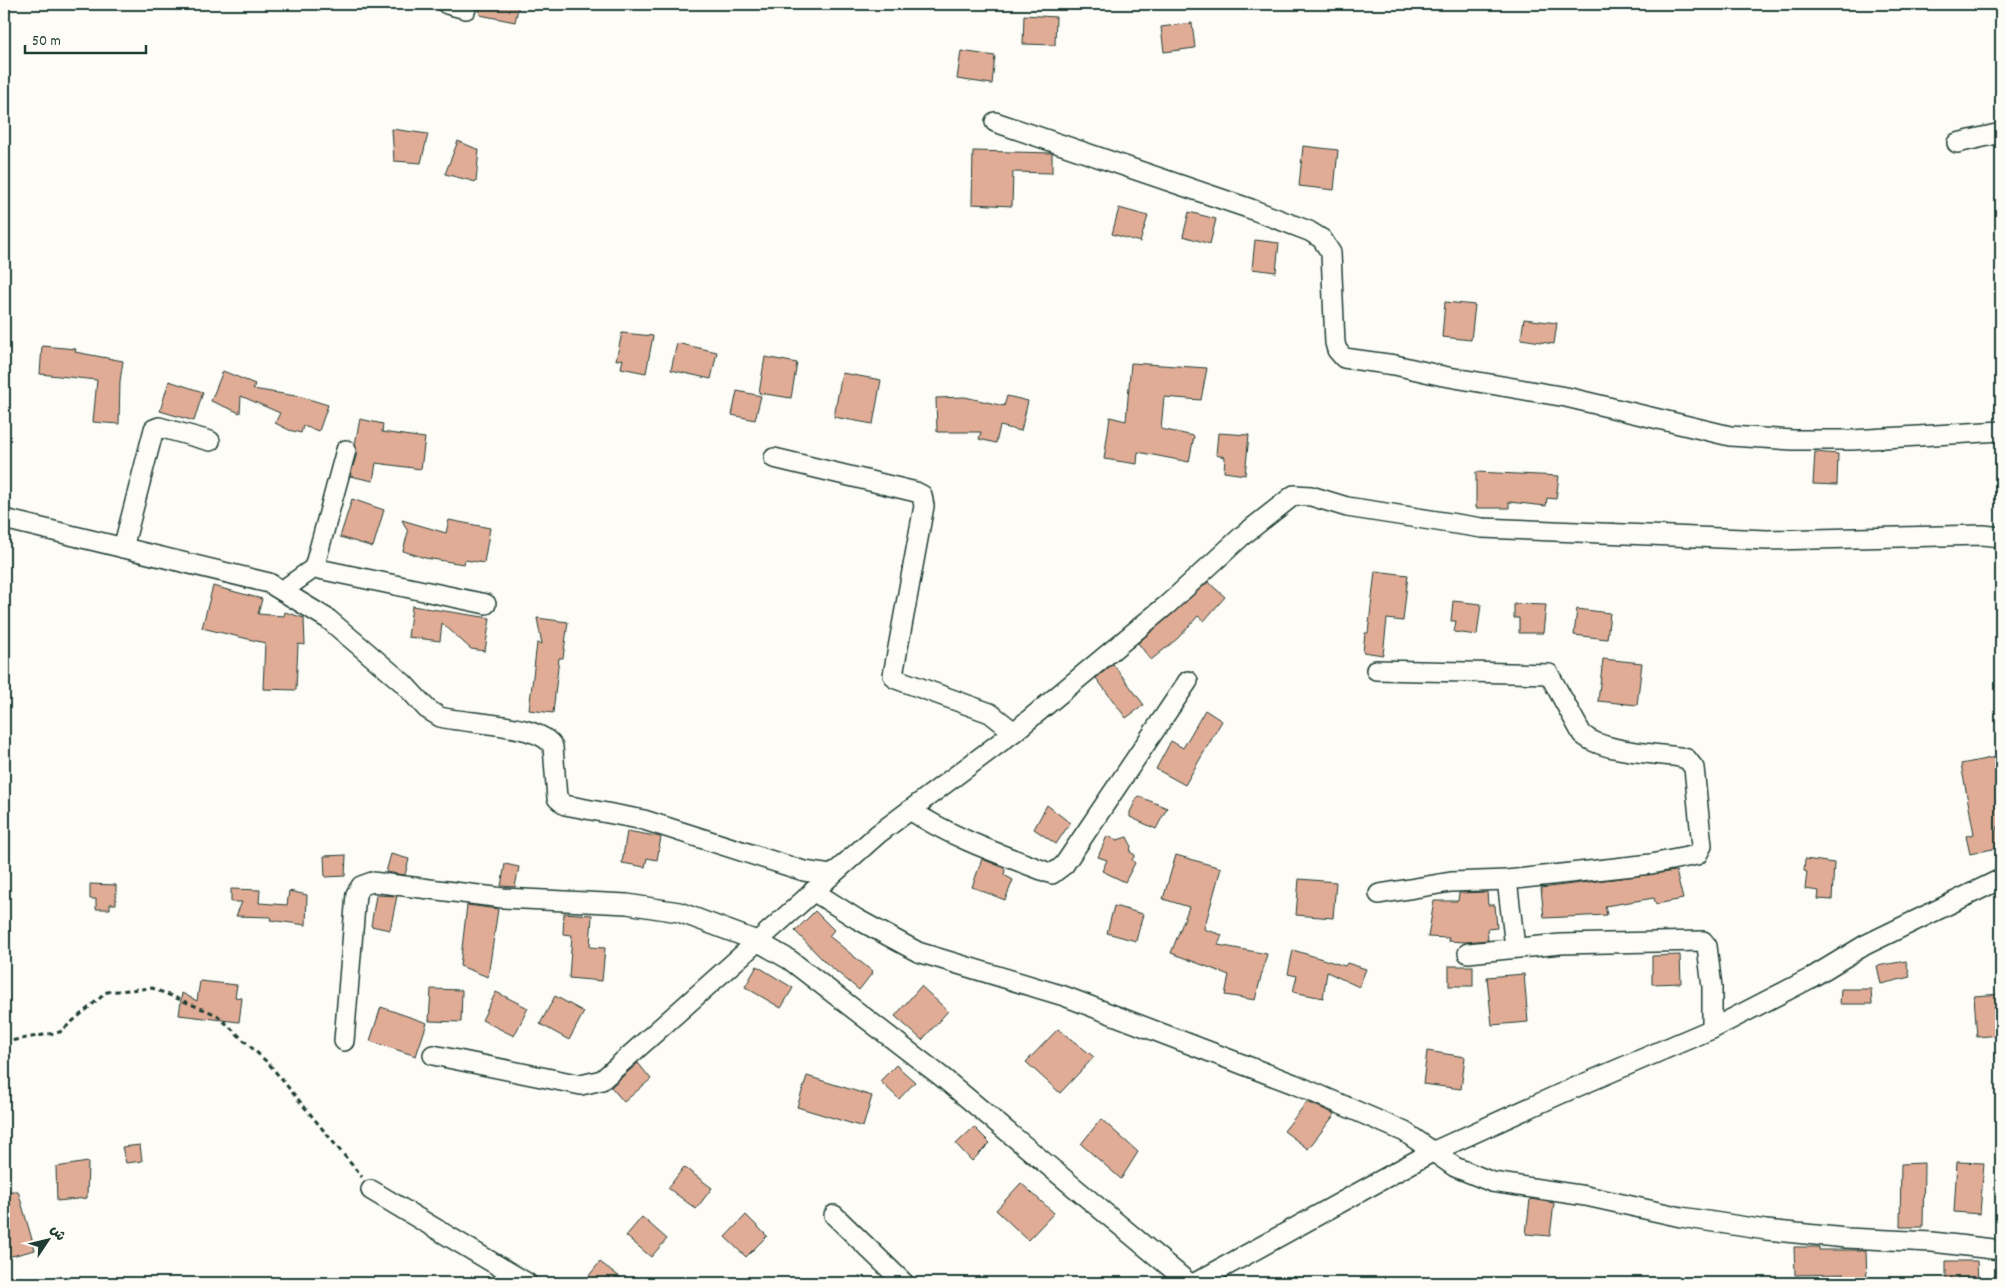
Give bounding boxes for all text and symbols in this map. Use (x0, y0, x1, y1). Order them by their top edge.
scale bar (25, 22, 146, 54)
text: 50 m (32, 31, 61, 53)
north arrow (22, 1214, 72, 1264)
text: ش (44, 1222, 70, 1246)

